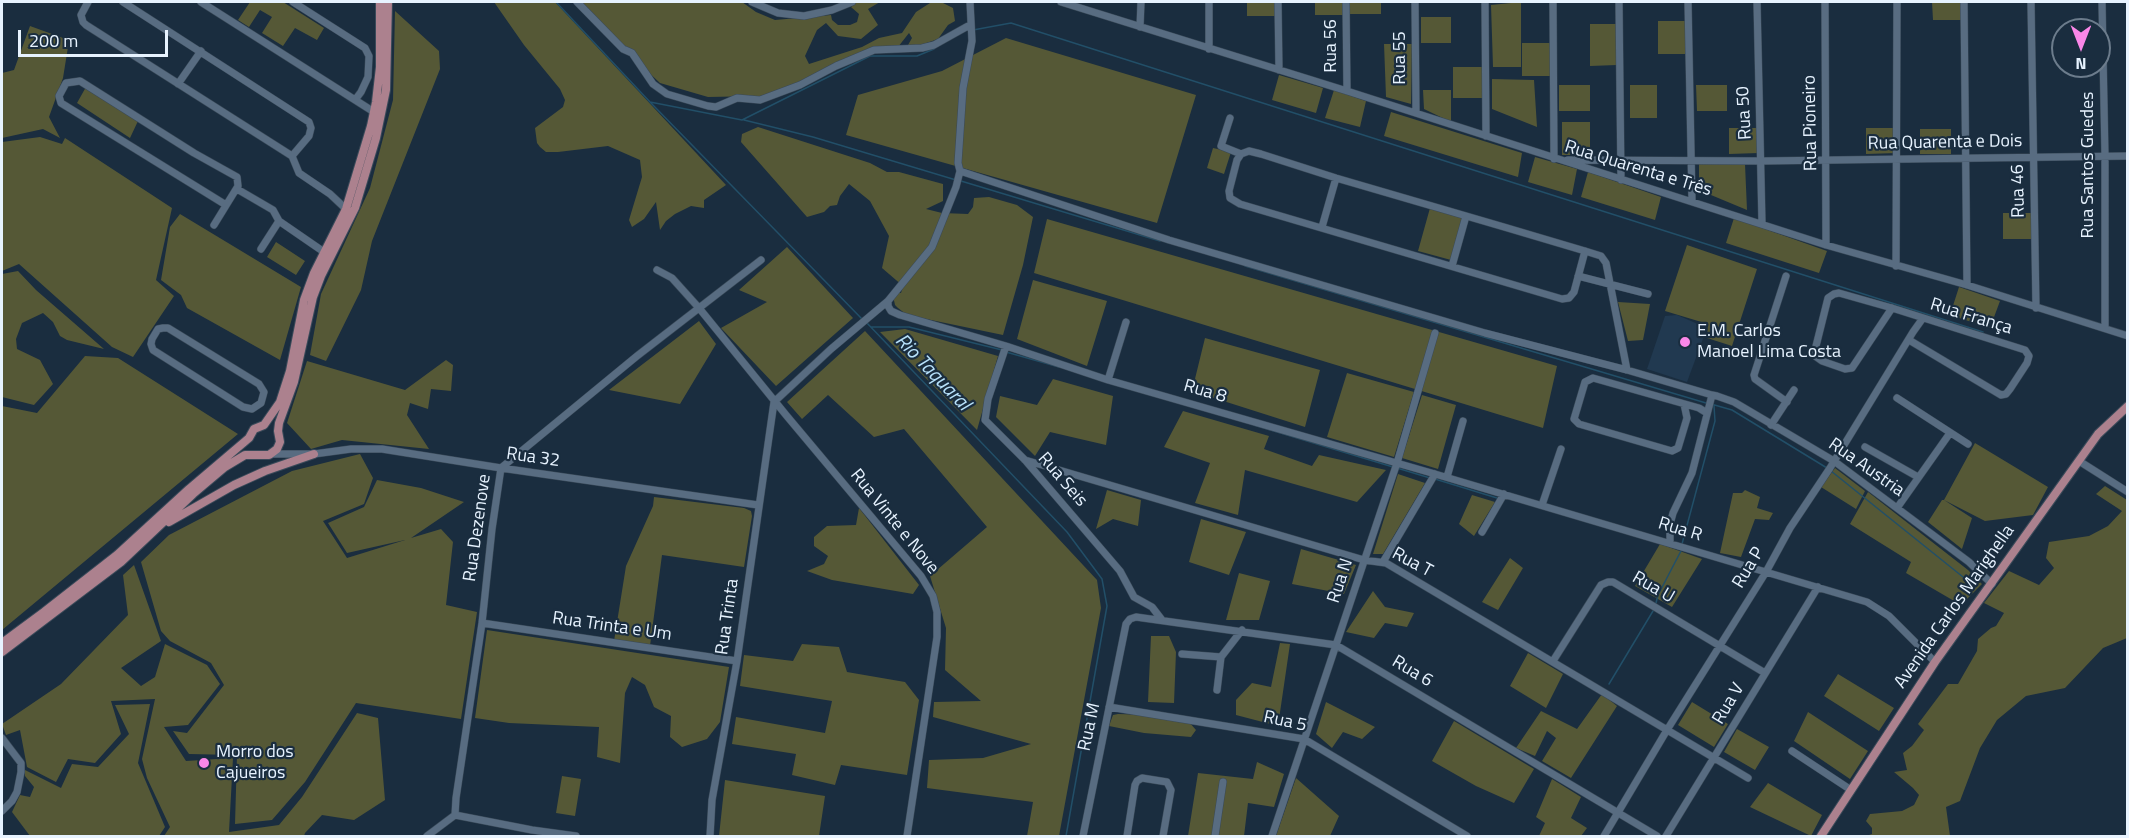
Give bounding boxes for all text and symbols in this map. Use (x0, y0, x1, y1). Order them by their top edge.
scale bar (21, 18, 171, 56)
north arrow (2051, 18, 2111, 78)
street label: Rua 56 (1321, 19, 1343, 73)
text: 200 m (29, 27, 78, 54)
street label: Rua 55 (1390, 31, 1412, 85)
text: N (2075, 52, 2087, 76)
street label: Rua Pioneiro (1799, 75, 1823, 171)
street label: Rua 50 (1733, 86, 1757, 140)
street label: Rua Santos Guedes (2078, 92, 2100, 238)
street label: Rua Quarenta e Dois (1868, 131, 2022, 155)
street label: Rua Quarenta e Três (1562, 136, 1714, 202)
street label: Rua 46 (2008, 164, 2030, 218)
street label: Rua França (1927, 294, 2015, 340)
place label: E.M. Carlos Manoel Lima Costa (1697, 321, 1841, 364)
water label: Rio Taquaral (889, 330, 975, 416)
marker: E.M. Carlos Manoel Lima Costa (1678, 335, 1692, 349)
street label: Rua 8 (1181, 376, 1229, 408)
street label: Rua Austria (1824, 434, 1908, 502)
street label: Rua 32 (505, 444, 561, 472)
street label: Rua Seis (1033, 448, 1091, 512)
street label: Rua Vinte e Nove (845, 465, 943, 579)
street label: Rua Dezenove (460, 473, 496, 583)
street label: Rua R (1655, 513, 1705, 547)
street label: Avenida Carlos Marighella (1890, 521, 2020, 693)
street label: Rua T (1388, 543, 1436, 583)
street label: Rua P (1728, 543, 1770, 593)
street label: Rua N (1324, 556, 1358, 606)
street label: Rua U (1628, 567, 1678, 609)
street label: Rua Trinta (712, 578, 744, 656)
street label: Rua Trinta e Um (551, 608, 673, 646)
street label: Rua 6 (1388, 652, 1436, 692)
street label: Rua V (1708, 680, 1750, 728)
street label: Rua M (1074, 701, 1106, 753)
street label: Rua 5 (1261, 707, 1309, 737)
place label: Morro dos Cajueiros (216, 742, 294, 784)
marker: Morro dos Cajueiros (197, 756, 211, 770)

